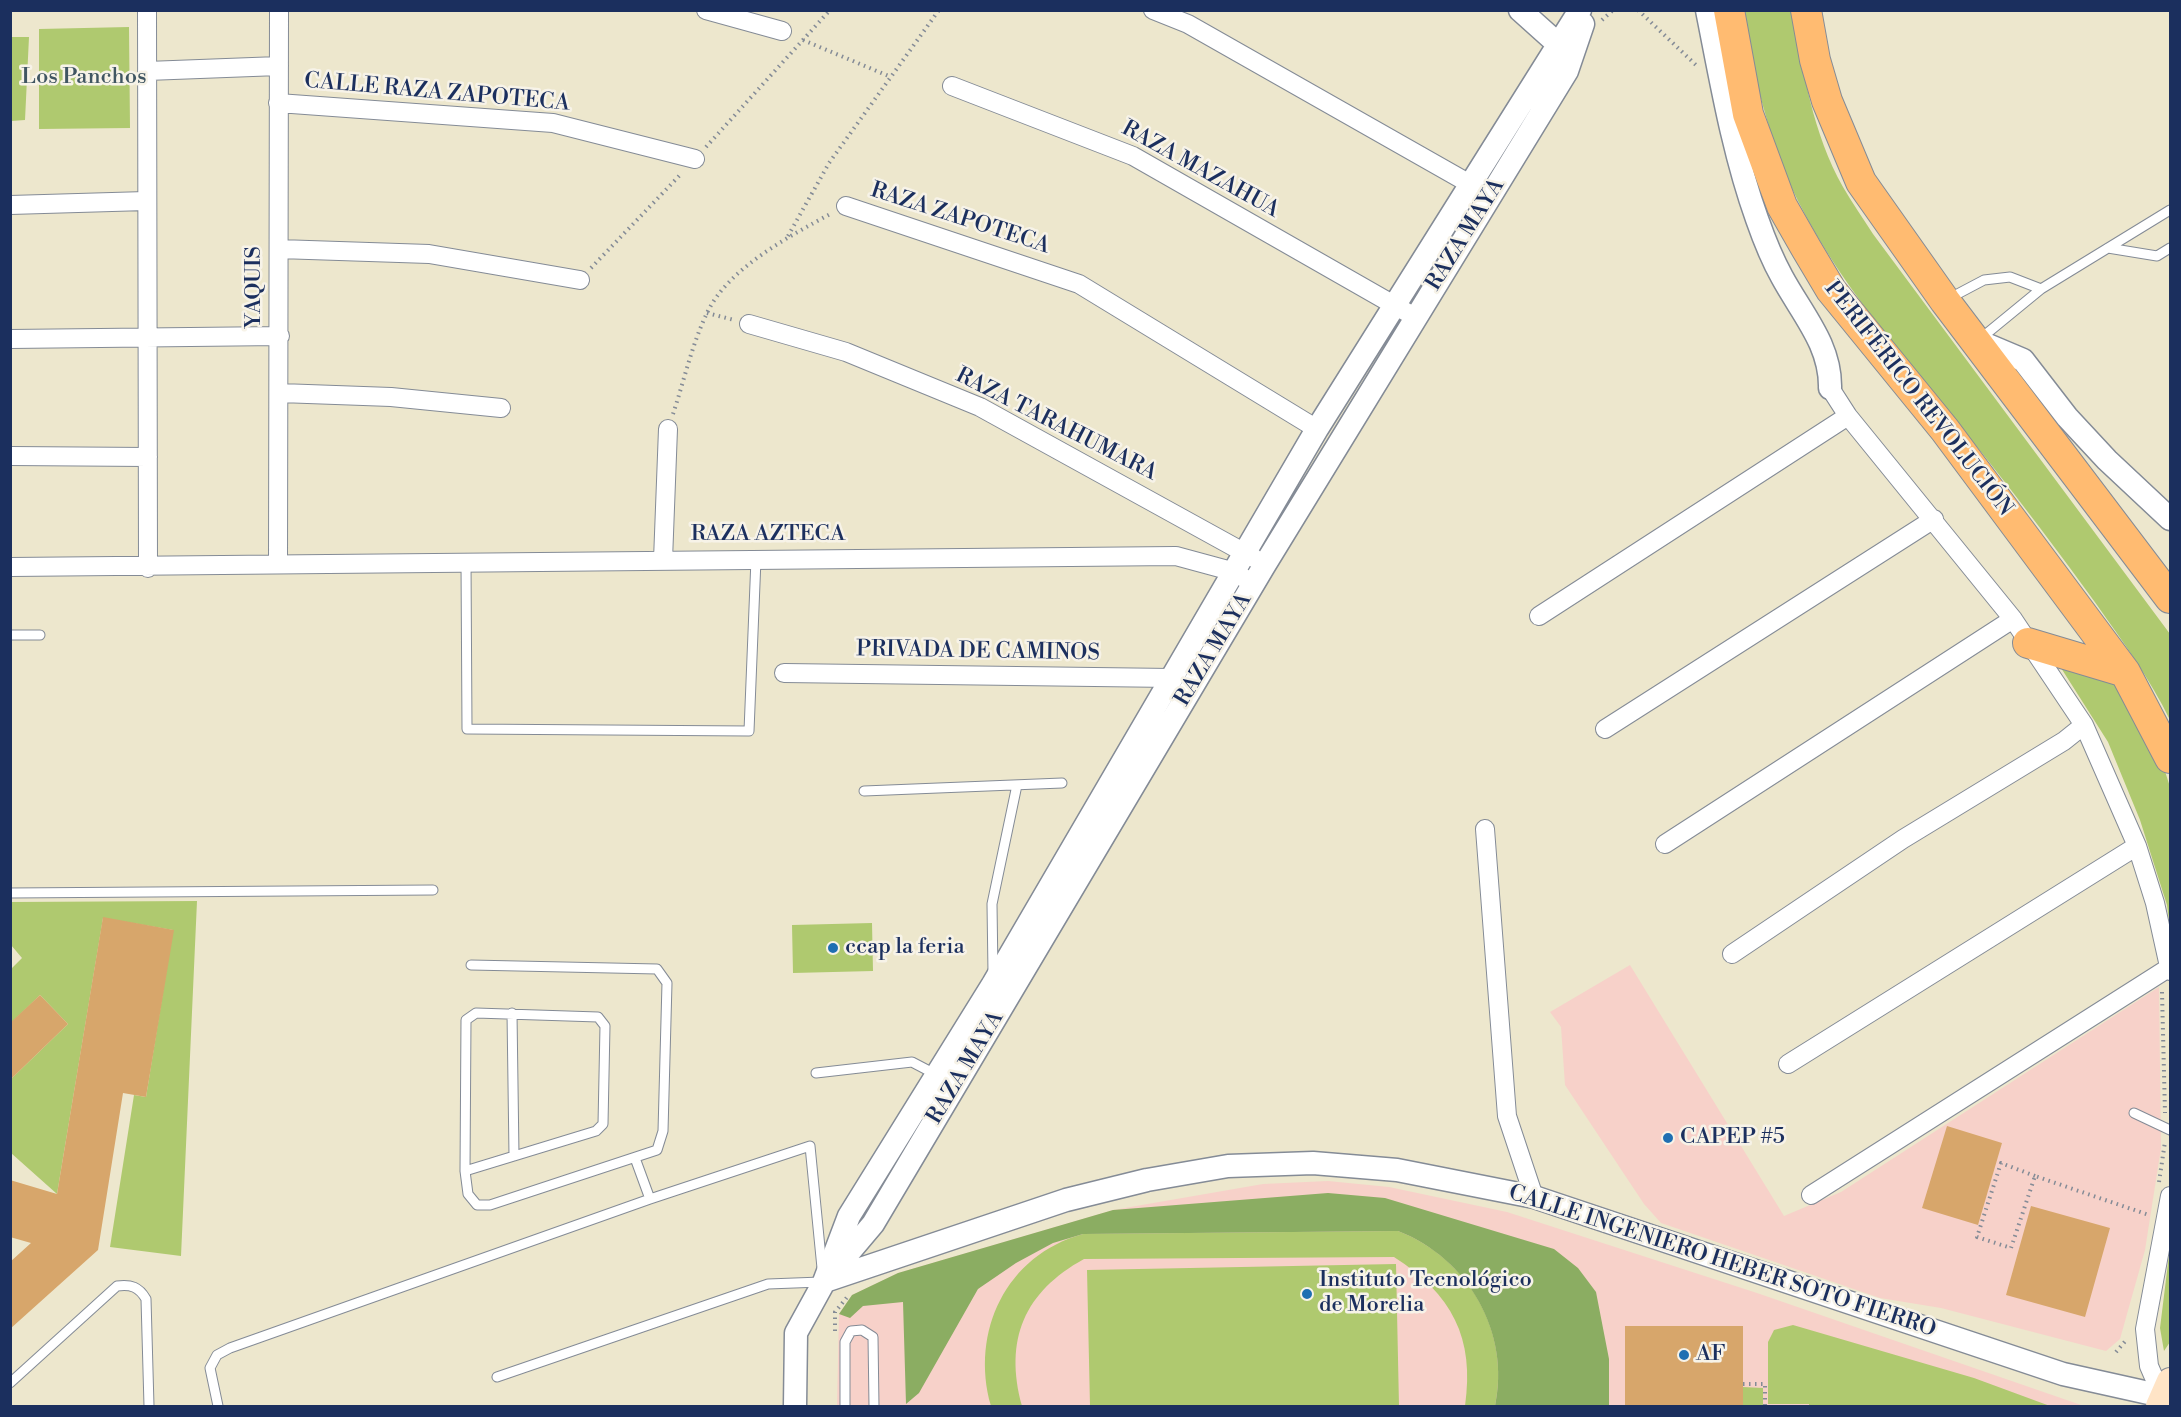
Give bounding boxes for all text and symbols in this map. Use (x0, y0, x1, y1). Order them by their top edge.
park label: Los Panchos (21, 65, 147, 91)
street label: CALLE RAZA ZAPOTECA (303, 68, 571, 118)
street label: RAZA MAZAHUA (1117, 116, 1283, 224)
street label: RAZA MAYA (1421, 174, 1511, 296)
street label: RAZA ZAPOTECA (867, 178, 1053, 260)
street label: YAQUIS (242, 246, 268, 328)
street label: PERIFÉRICO REVOLUCIÓN (1818, 276, 2018, 522)
street label: RAZA TARAHUMARA (951, 363, 1161, 487)
street label: RAZA AZTECA (691, 522, 845, 548)
street label: RAZA MAYA (1170, 589, 1258, 711)
street label: PRIVADA DE CAMINOS (856, 637, 1100, 667)
place label: ccap la feria (845, 935, 965, 961)
marker: ccap la feria (826, 941, 840, 955)
street label: RAZA MAYA (922, 1007, 1010, 1129)
place label: CAPEP #5 (1680, 1125, 1785, 1151)
marker: CAPEP #5 (1661, 1131, 1675, 1145)
street label: CALLE INGENIERO HEBER SOTO FIERRO (1505, 1180, 1939, 1344)
place label: Instituto Tecnológico de Morelia (1319, 1268, 1532, 1320)
marker: Instituto Tecnológico de Morelia (1300, 1287, 1314, 1301)
place label: AF (1696, 1342, 1726, 1368)
marker: AF (1677, 1348, 1691, 1362)

